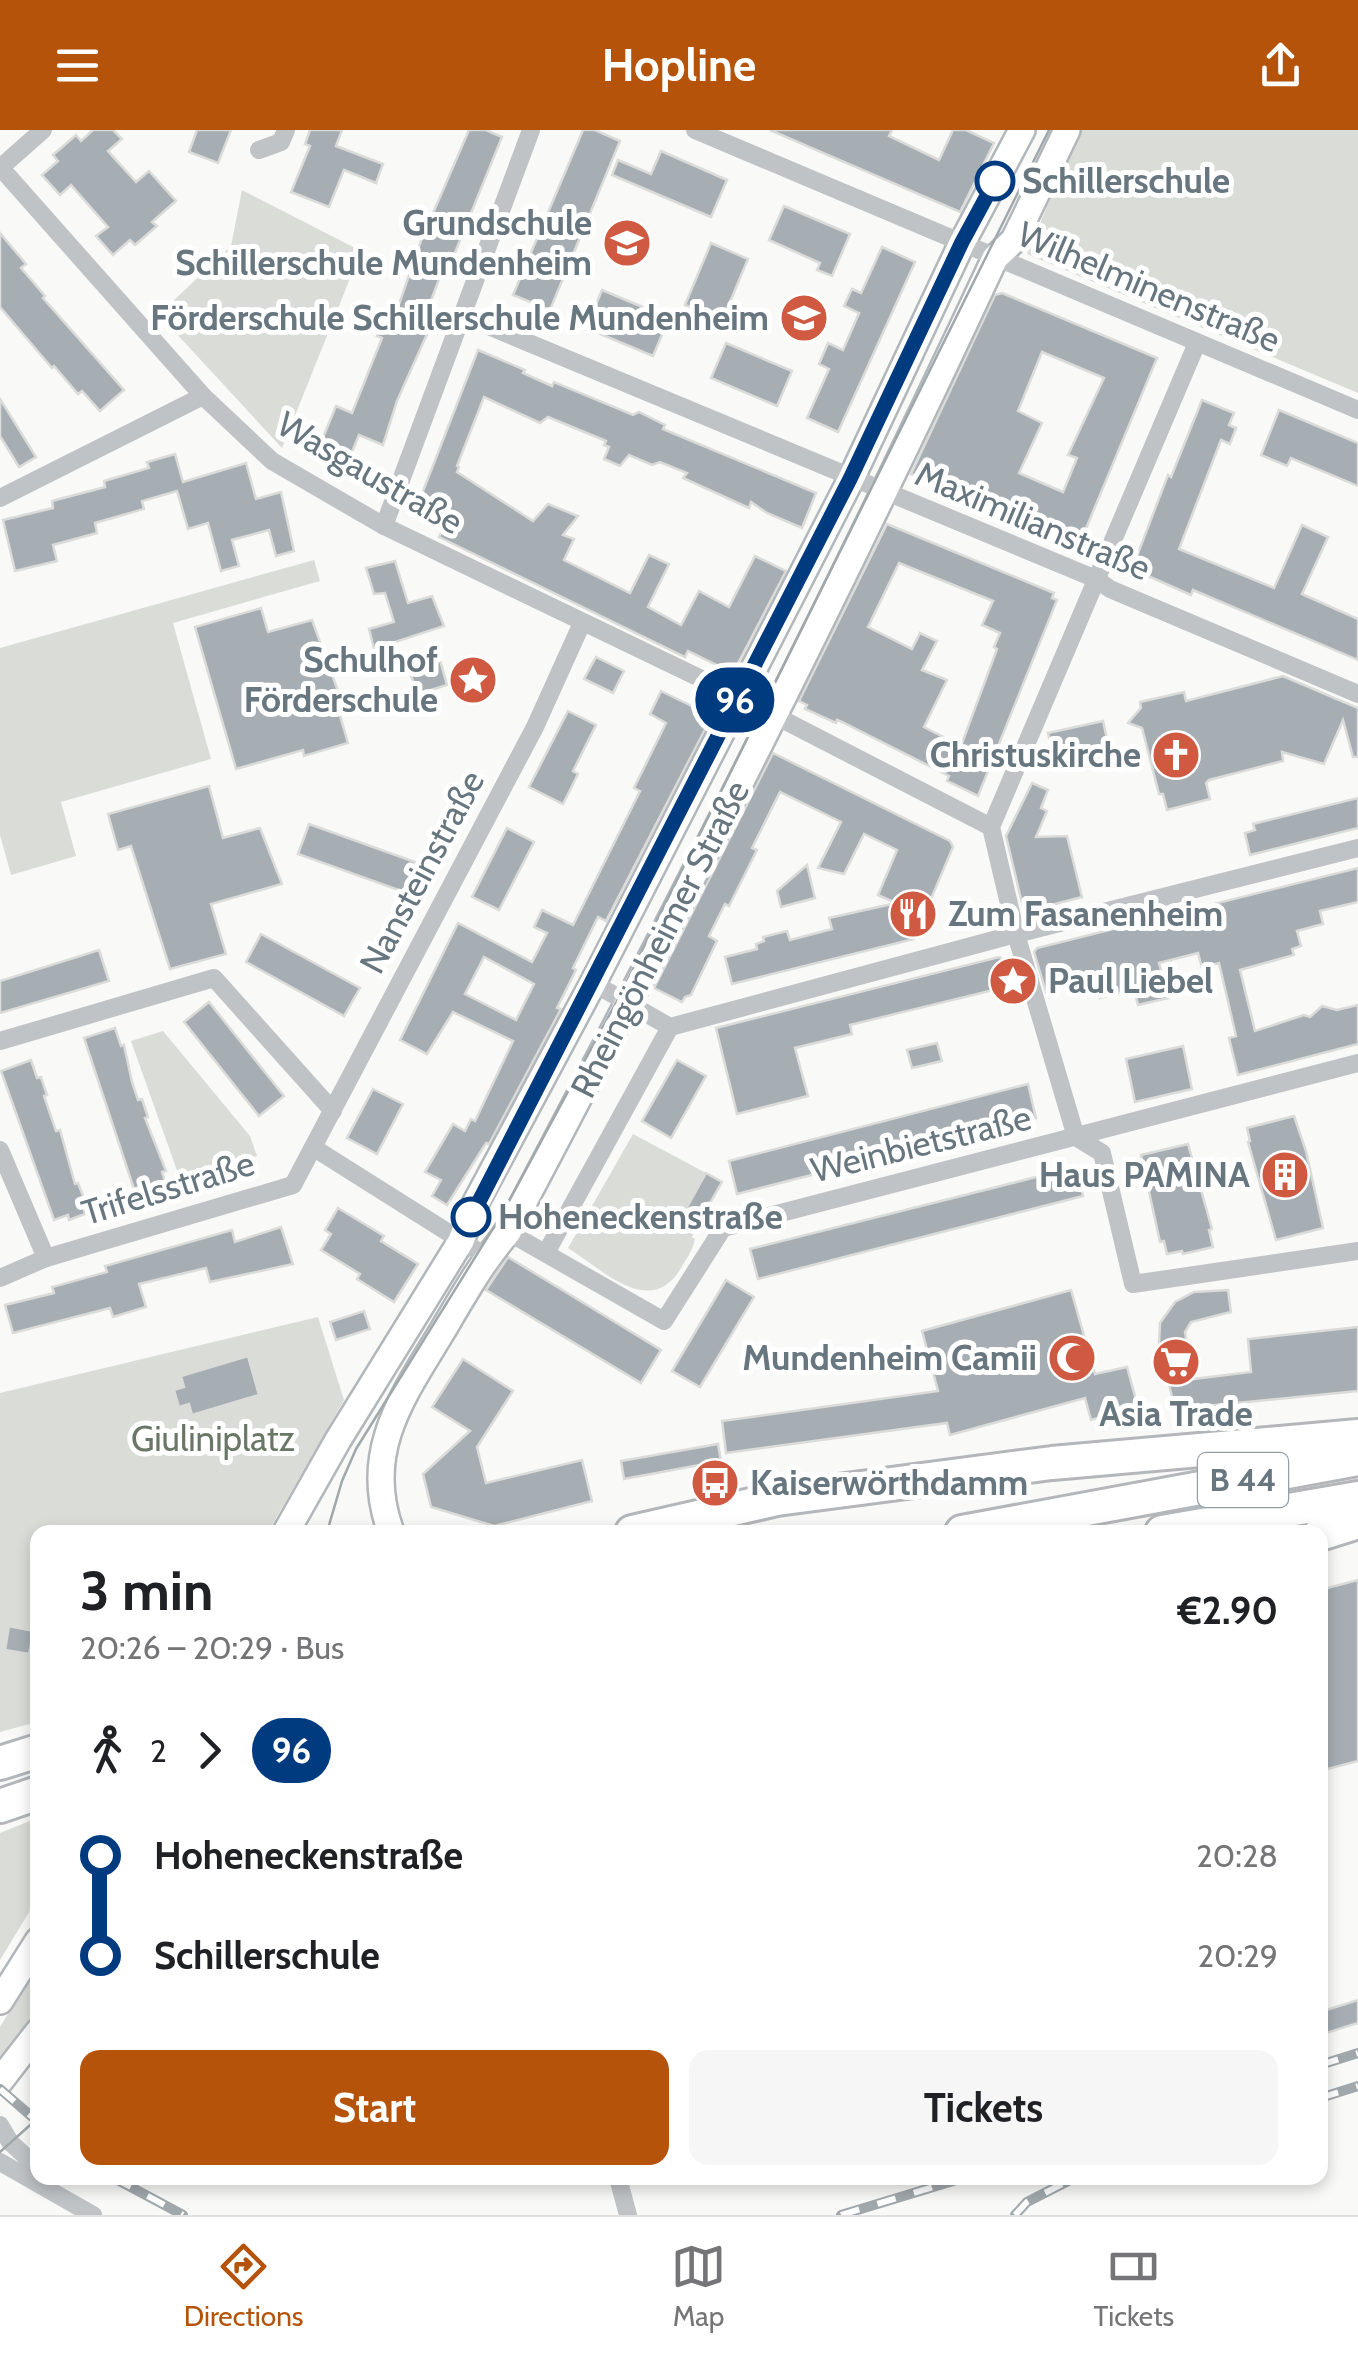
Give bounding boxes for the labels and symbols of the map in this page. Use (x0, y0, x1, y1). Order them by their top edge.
place label: Schillerschule (1022, 159, 1230, 202)
marker: Schillerschule (976, 162, 1014, 200)
place label: Grundschule Schillerschule Mundenheim (175, 201, 592, 284)
street label: Wilhelminenstraße (1012, 212, 1287, 361)
school or university icon: Grundschule Schillerschule Mundenheim (601, 217, 653, 269)
school or university icon: Förderschule Schillerschule Mundenheim (778, 292, 830, 344)
place label: Förderschule Schillerschule Mundenheim (150, 296, 769, 339)
street label: Wasgaustraße (270, 402, 471, 543)
street label: Maximilianstraße (909, 452, 1157, 589)
place label: Schulhof Förderschule (244, 638, 438, 721)
place icon: Schulhof Förderschule (447, 654, 499, 706)
line badge: 96 (690, 668, 780, 732)
church icon: Christuskirche (1150, 729, 1202, 781)
place label: Christuskirche (930, 733, 1141, 776)
street label: Nansteinstraße (350, 763, 493, 981)
street label: Rheingönheimer Straße (561, 773, 758, 1105)
restaurant icon: Zum Fasanenheim (887, 888, 939, 940)
place label: Zum Fasanenheim (948, 892, 1223, 935)
place icon: Paul Liebel (987, 955, 1039, 1007)
place label: Paul Liebel (1048, 959, 1213, 1002)
street label: Weinbietstraße (806, 1095, 1035, 1192)
street label: Trifelsstraße (77, 1141, 259, 1234)
building icon: Haus PAMINA (1259, 1149, 1311, 1201)
place label: Haus PAMINA (1039, 1153, 1250, 1196)
place label: Hoheneckenstraße (498, 1195, 783, 1238)
marker: Hoheneckenstraße (452, 1198, 490, 1236)
mosque icon: Mundenheim Camii (1046, 1332, 1098, 1384)
place label: Mundenheim Camii (742, 1336, 1037, 1379)
supermarket icon: Asia Trade (1150, 1336, 1202, 1388)
place label: Asia Trade (1099, 1392, 1253, 1435)
park label: Giuliniplatz (131, 1417, 295, 1460)
road number: B 44 (1198, 1453, 1288, 1507)
bus stop icon: Kaiserwörthdamm (689, 1457, 741, 1509)
place label: Kaiserwörthdamm (750, 1461, 1028, 1504)

